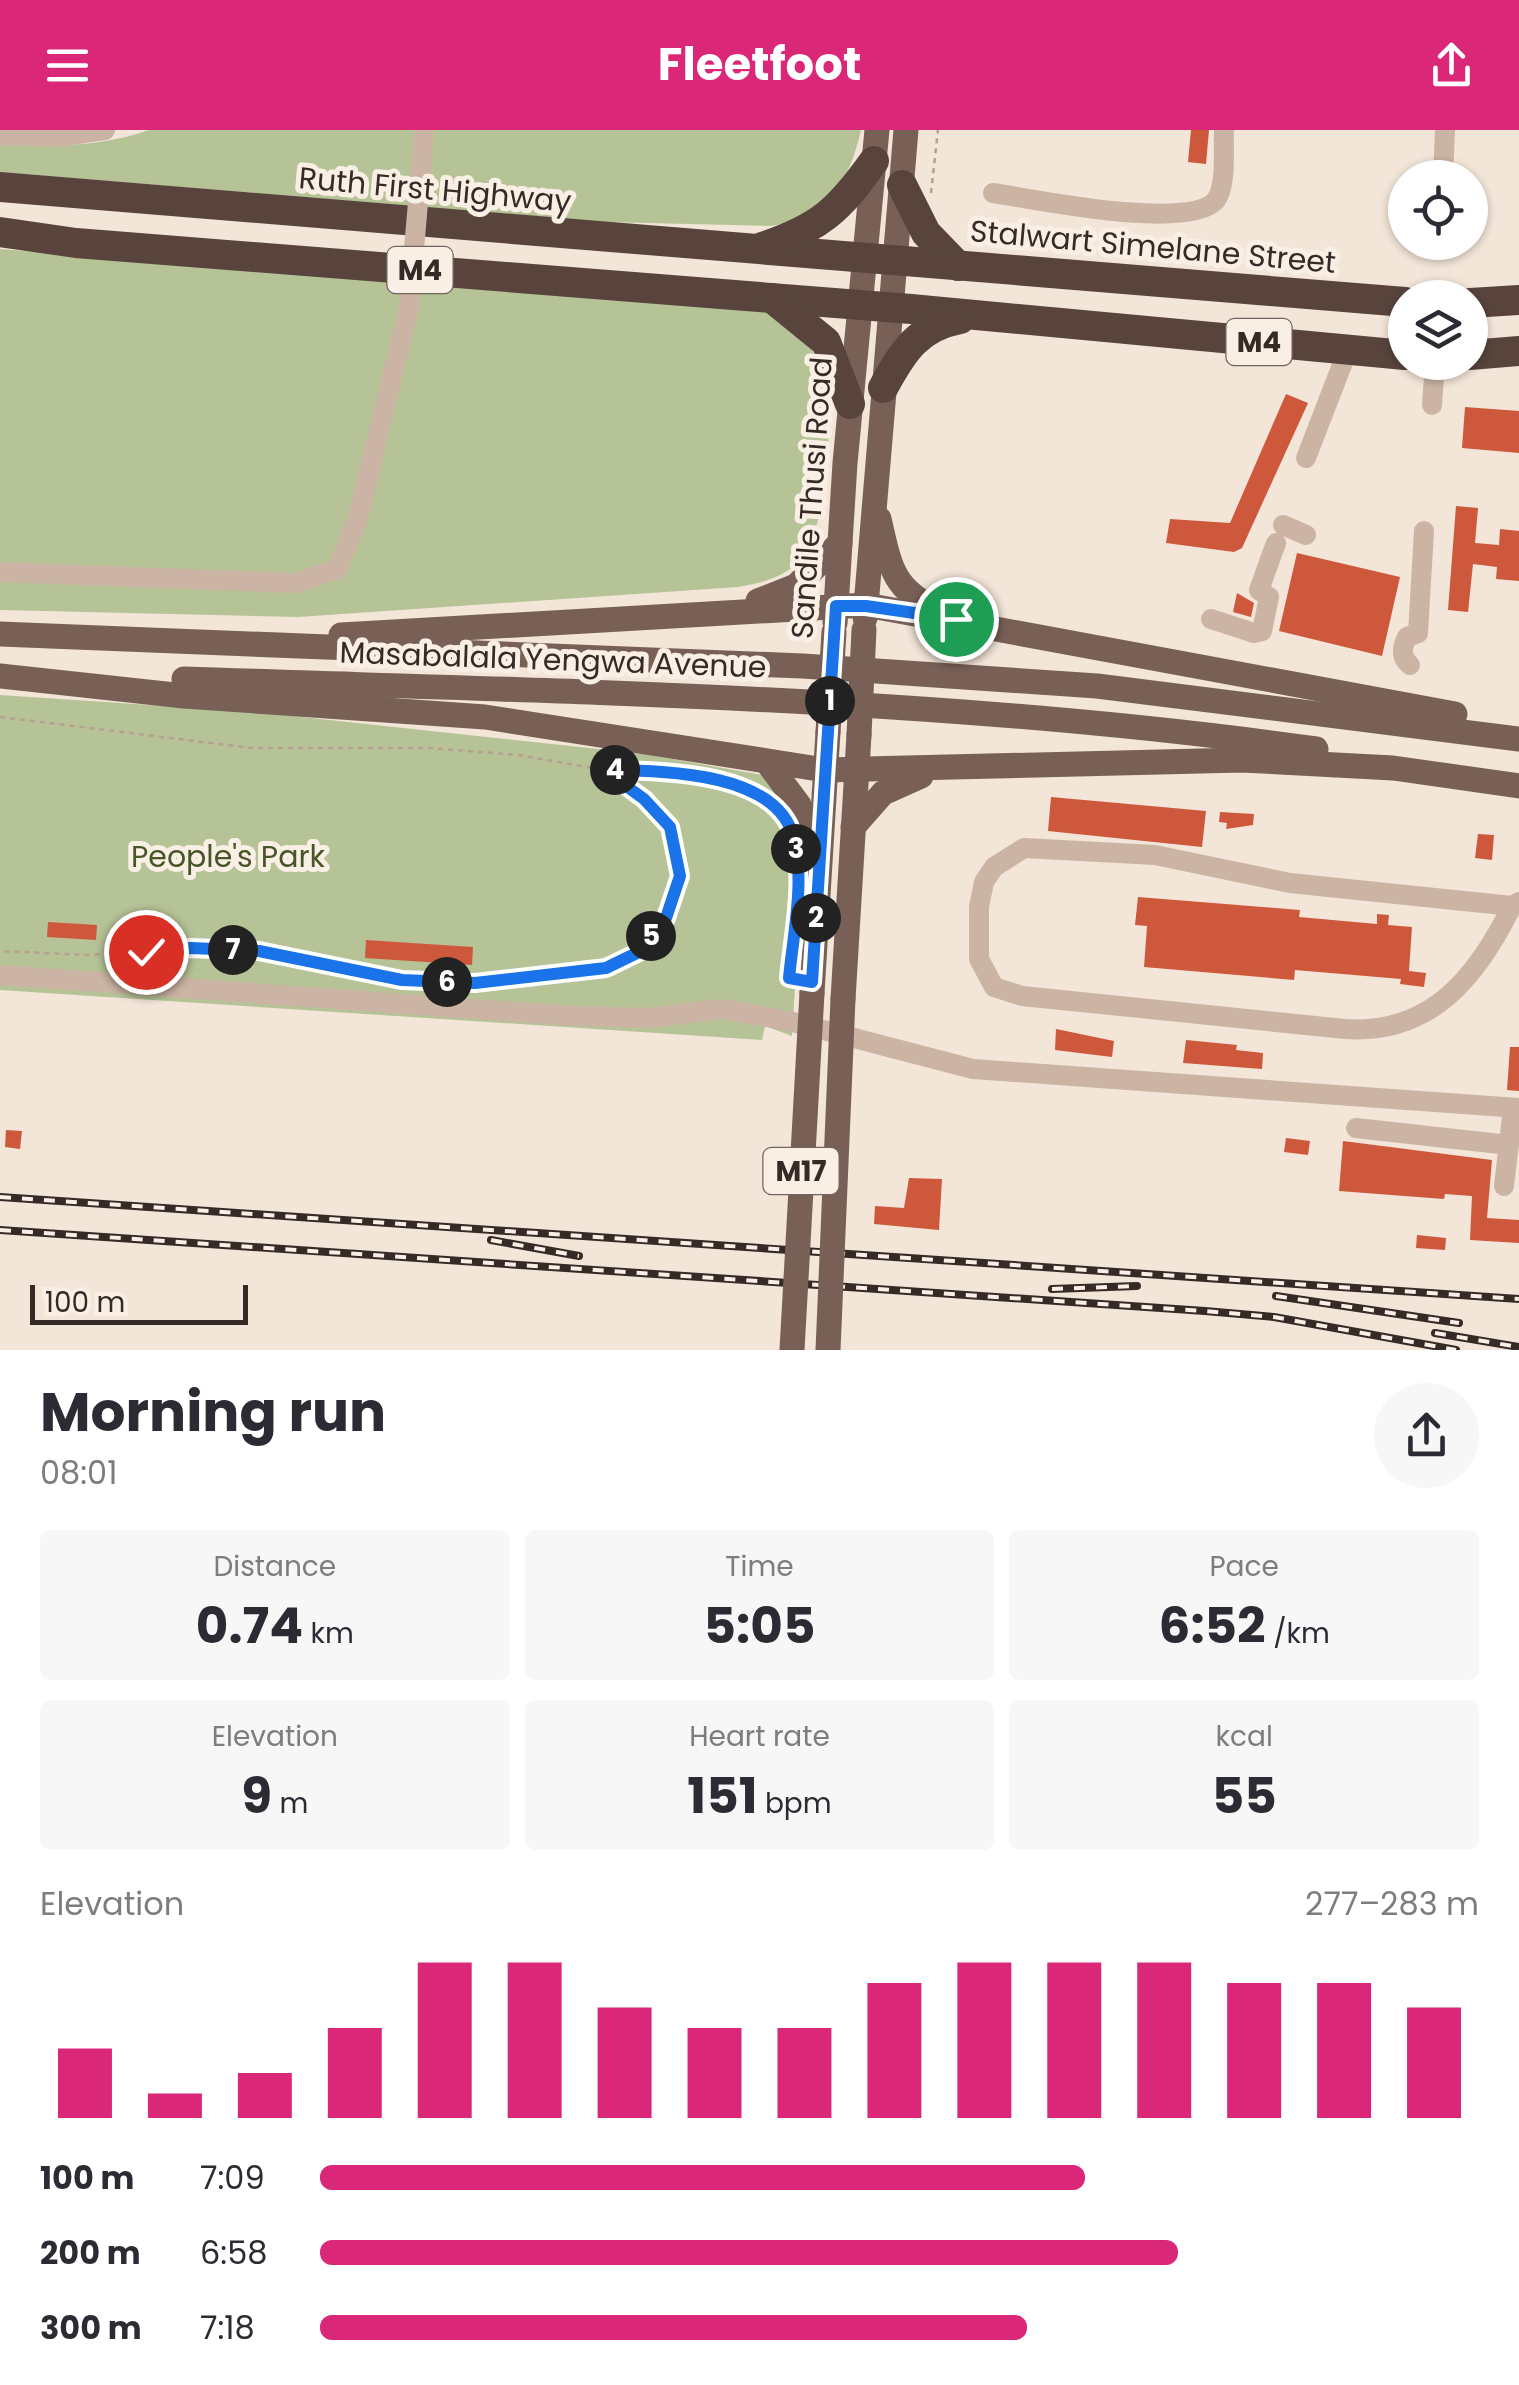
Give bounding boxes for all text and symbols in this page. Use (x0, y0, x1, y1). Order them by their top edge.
text: Fleetfoot (658, 33, 861, 96)
icon: menu (40, 38, 95, 93)
icon: share (1424, 38, 1479, 93)
street label: Ruth First Highway (297, 156, 573, 223)
map controls (1388, 160, 1488, 380)
button: locate (1388, 160, 1488, 260)
street label: Stalwart Simelane Street (968, 209, 1338, 284)
road number: M4 (388, 247, 452, 293)
button: layers (1388, 280, 1488, 380)
road number: M4 (1226, 319, 1292, 365)
street label: Sandile Thusi Road (780, 356, 843, 640)
pin (914, 577, 999, 662)
icon: arrive (929, 592, 984, 647)
street label: Masabalala Yengwa Avenue (339, 631, 767, 688)
pin: 1 (805, 676, 855, 726)
text: 1 (825, 681, 835, 720)
pin: 4 (590, 745, 640, 795)
text: 4 (606, 750, 624, 789)
pin: 3 (771, 824, 821, 874)
text: 3 (788, 829, 804, 868)
park label: People's Park (131, 835, 326, 878)
pin: 2 (791, 893, 841, 943)
text: 2 (808, 898, 824, 937)
pin (104, 910, 189, 995)
pin: 5 (626, 911, 676, 961)
text: 5 (642, 916, 660, 955)
icon: check (119, 925, 174, 980)
pin: 7 (208, 925, 258, 975)
text: 7 (226, 930, 240, 969)
pin: 6 (422, 957, 472, 1007)
text: 6 (438, 962, 456, 1001)
road number: M17 (764, 1148, 838, 1194)
scale bar (30, 1280, 248, 1324)
text: 100 m (45, 1283, 125, 1322)
text: Morning run (40, 1373, 386, 1450)
button: share (1374, 1383, 1479, 1488)
text: 08:01 (40, 1450, 117, 1495)
text: Distance (213, 1547, 336, 1586)
text: Time (725, 1547, 794, 1586)
text: Pace (1209, 1547, 1279, 1586)
text: 0.74 (196, 1590, 303, 1661)
text: 5:05 (704, 1590, 815, 1661)
text: 6:52 (1159, 1590, 1266, 1661)
text: km (303, 1614, 354, 1653)
text: /km (1266, 1614, 1330, 1653)
text: Elevation (212, 1717, 338, 1756)
text: Heart rate (689, 1717, 830, 1756)
text: kcal (1216, 1717, 1273, 1756)
text: 9 (241, 1760, 272, 1831)
text: 151 (687, 1760, 757, 1831)
text: 55 (1212, 1760, 1277, 1831)
text: m (272, 1784, 308, 1823)
text: bpm (757, 1784, 832, 1823)
text: Elevation (40, 1881, 184, 1926)
text: 277–283 m (1305, 1881, 1479, 1926)
text: 100 m (40, 2155, 134, 2200)
text: 7:09 (200, 2155, 265, 2200)
text: 200 m (40, 2230, 141, 2275)
text: 6:58 (200, 2230, 267, 2275)
text: 300 m (40, 2305, 142, 2350)
text: 7:18 (200, 2305, 255, 2350)

